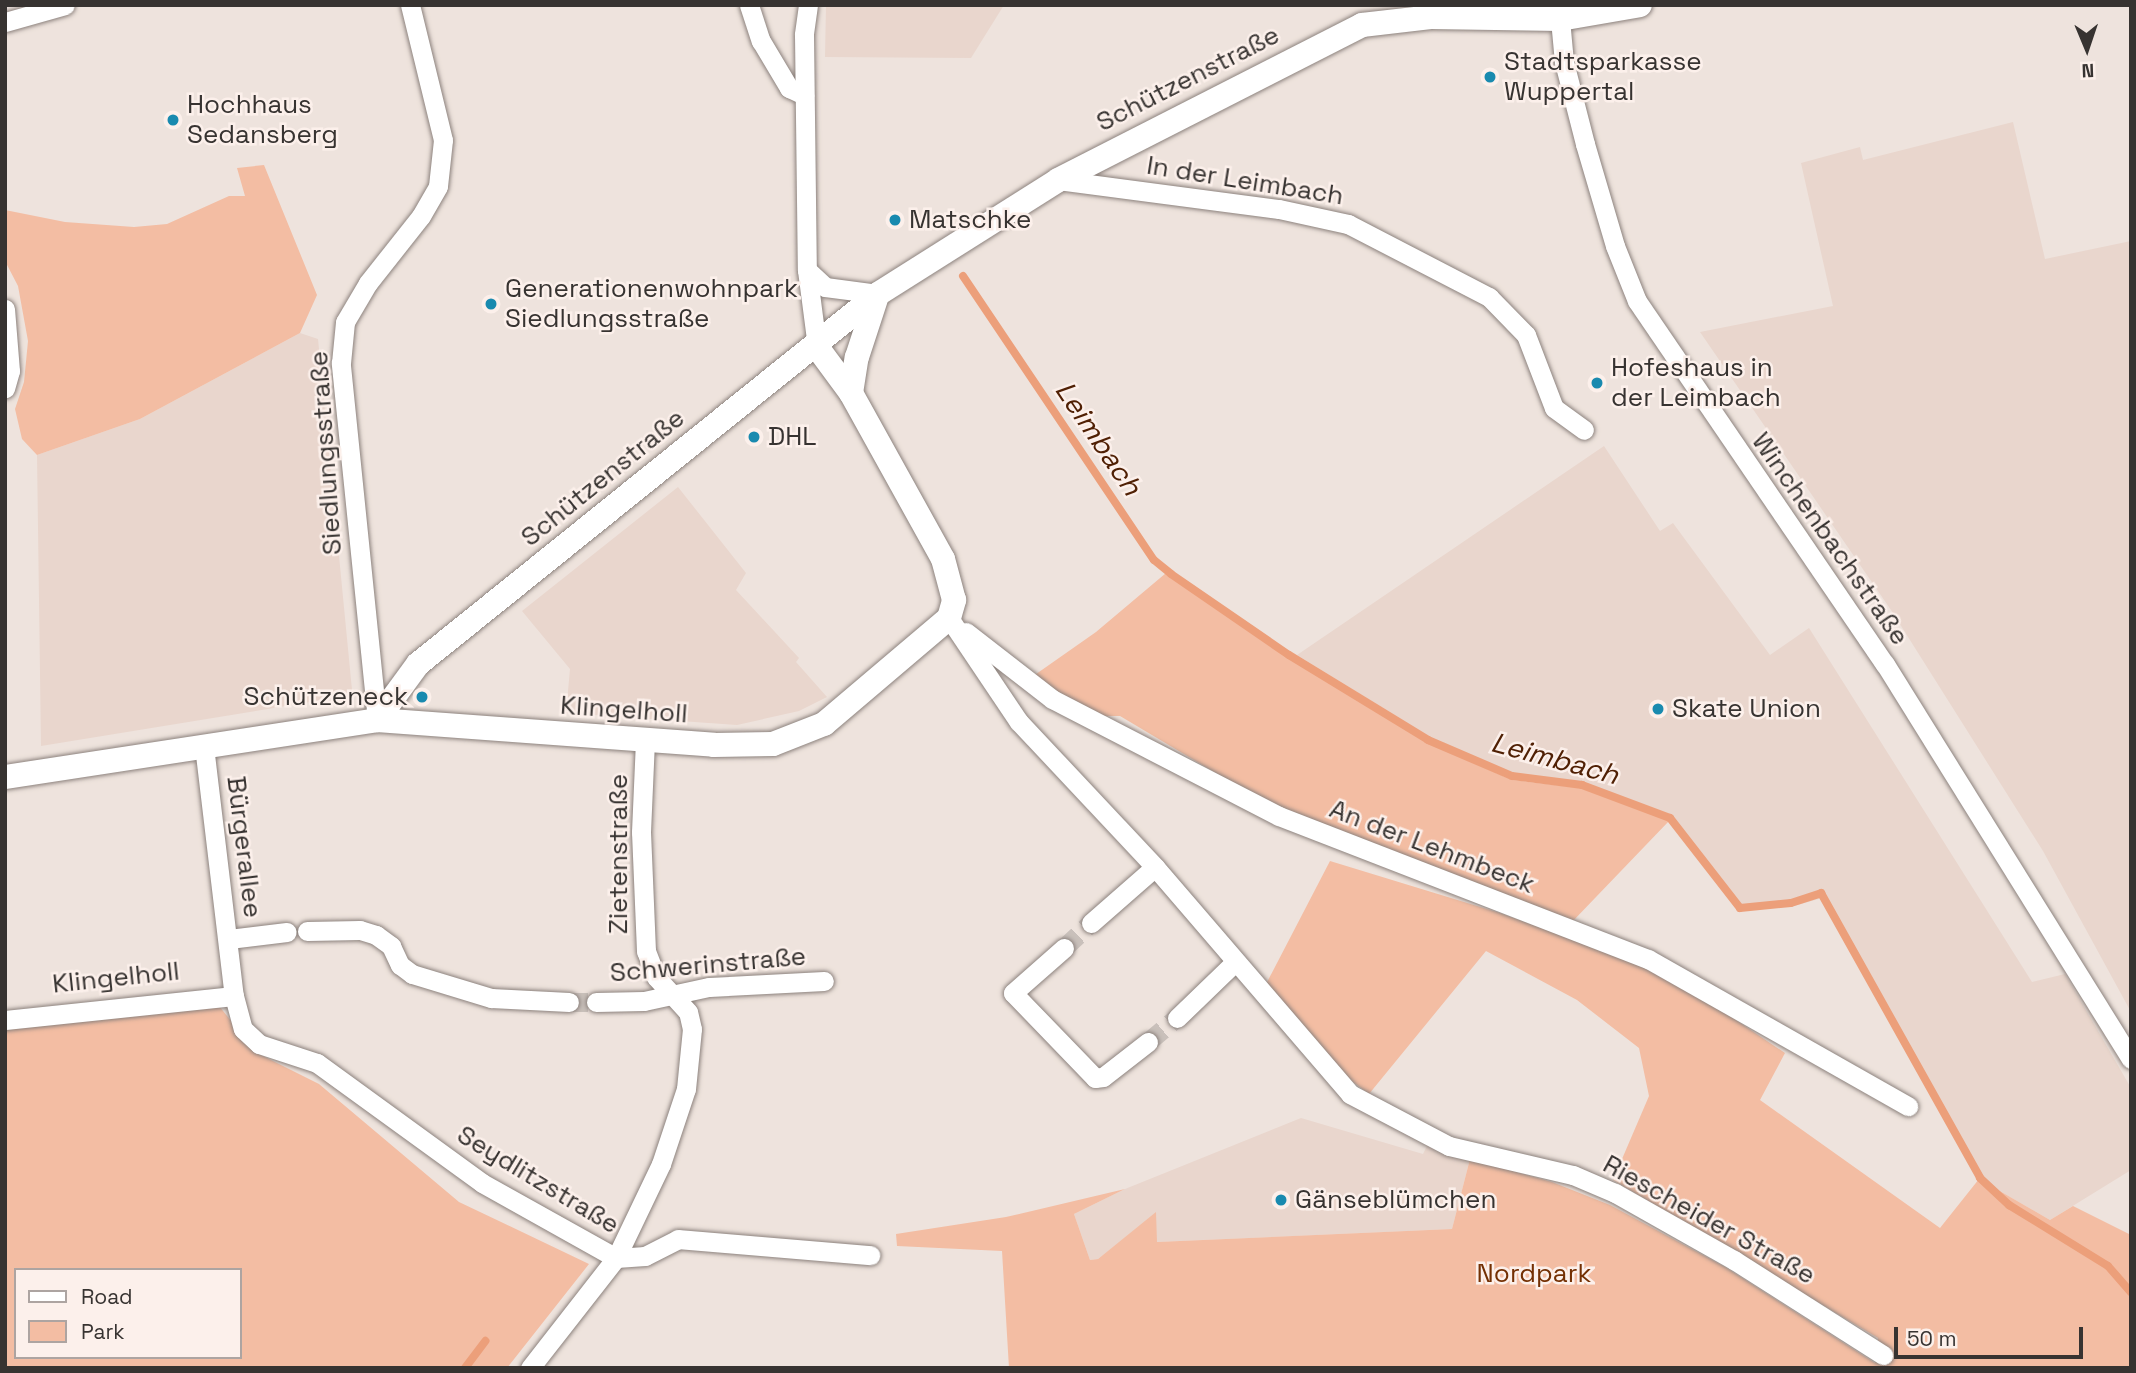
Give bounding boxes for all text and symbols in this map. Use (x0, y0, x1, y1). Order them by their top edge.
north arrow (2052, 14, 2122, 84)
street label: Schützenstraße (1091, 20, 1285, 138)
place label: Stadtsparkasse Wuppertal (1504, 46, 1702, 108)
text: N (2081, 58, 2095, 83)
marker: Stadtsparkasse Wuppertal (1482, 69, 1498, 85)
place label: Hochhaus Sedansberg (187, 89, 338, 150)
marker: Hochhaus Sedansberg (165, 112, 181, 128)
street label: In der Leimbach (1144, 150, 1346, 212)
place label: Matschke (909, 204, 1031, 236)
marker: Matschke (887, 212, 903, 228)
place label: Generationenwohnpark Siedlungsstraße (505, 273, 798, 334)
marker: Generationenwohnpark Siedlungsstraße (483, 296, 499, 312)
street label: Siedlungsstraße (303, 350, 349, 556)
place label: Hofeshaus in der Leimbach (1611, 352, 1781, 414)
water label: Leimbach (1049, 375, 1149, 501)
marker: Hofeshaus in der Leimbach (1589, 375, 1605, 391)
street label: Schützenstraße (515, 403, 691, 553)
place label: DHL (768, 421, 816, 453)
street label: Winchenbachstraße (1745, 427, 1915, 651)
marker: DHL (746, 429, 762, 445)
place label: Schützeneck (244, 681, 408, 713)
marker: Schützeneck (414, 689, 430, 705)
street label: Klingelholl (559, 690, 689, 730)
place label: Skate Union (1672, 693, 1821, 725)
marker: Skate Union (1650, 701, 1666, 717)
water label: Leimbach (1488, 725, 1622, 791)
street label: Bürgerallee (220, 774, 268, 920)
street label: Zietenstraße (603, 774, 635, 934)
street label: An der Lehmbeck (1325, 794, 1539, 900)
street label: Schwerinstraße (609, 941, 807, 989)
street label: Klingelholl (51, 956, 181, 1000)
street label: Seydlitzstraße (451, 1119, 625, 1241)
street label: Riescheider Straße (1598, 1149, 1820, 1291)
place label: Gänseblümchen (1295, 1184, 1496, 1216)
marker: Gänseblümchen (1273, 1192, 1289, 1208)
park label: Nordpark (1477, 1258, 1591, 1290)
legend (14, 1268, 242, 1359)
text: Road (81, 1283, 133, 1310)
scale bar (1898, 1314, 2087, 1358)
text: Park (81, 1318, 125, 1345)
text: 50 m (1907, 1325, 1957, 1352)

